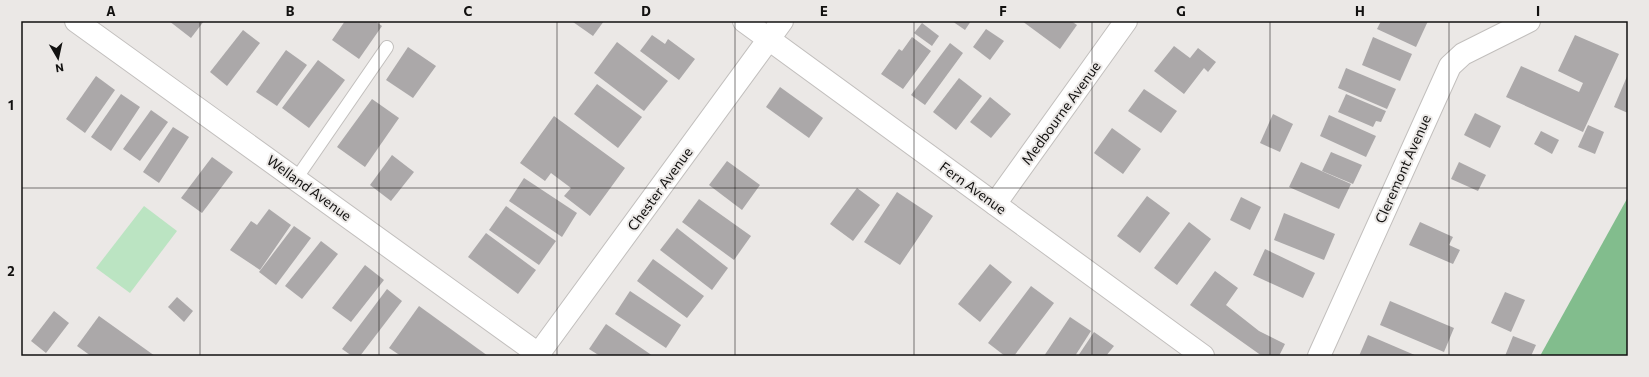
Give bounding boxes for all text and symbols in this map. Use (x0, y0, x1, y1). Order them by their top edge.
text: A (106, 3, 116, 19)
text: B (286, 3, 295, 19)
text: C (464, 3, 473, 19)
text: D (641, 3, 651, 19)
text: E (820, 3, 828, 19)
text: F (999, 3, 1007, 19)
text: G (1176, 3, 1186, 19)
text: H (1355, 3, 1365, 19)
text: I (1536, 3, 1540, 19)
north arrow (38, 38, 78, 78)
street label: Medbourne Avenue (1017, 58, 1104, 168)
text: N (55, 61, 65, 75)
text: 1 (8, 97, 14, 113)
street label: Cleremont Avenue (1371, 112, 1434, 226)
street label: Chester Avenue (624, 144, 696, 234)
street label: Welland Avenue (264, 151, 355, 224)
street label: Fern Avenue (937, 158, 1010, 217)
text: 2 (7, 263, 15, 279)

